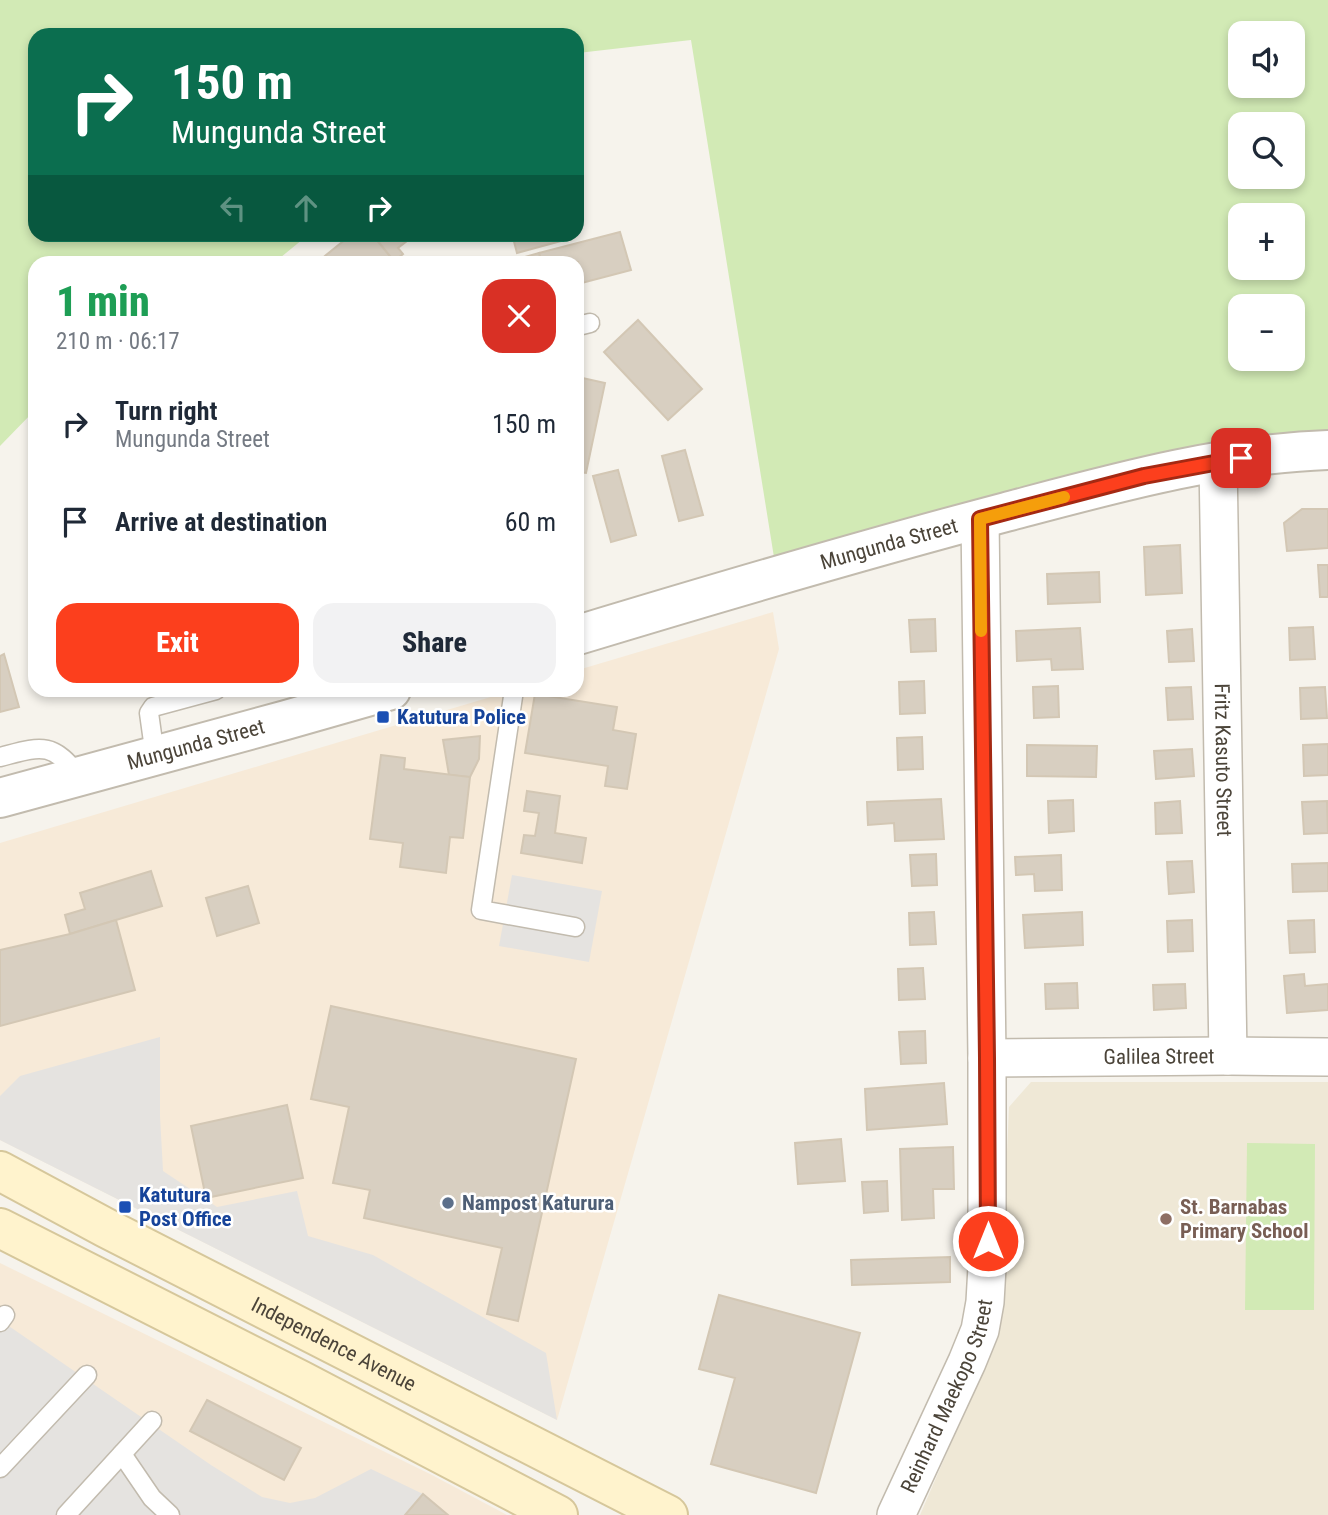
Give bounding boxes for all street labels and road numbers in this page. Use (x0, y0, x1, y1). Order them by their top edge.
street label: Mungunda Street (818, 514, 960, 575)
street label: Fritz Kasuto Street (1210, 683, 1236, 837)
street label: Mungunda Street (124, 714, 267, 775)
street label: Galilea Street (1103, 1044, 1215, 1069)
street label: Independence Avenue (247, 1292, 420, 1396)
street label: Reinhard Maekopo Street (896, 1297, 997, 1497)

